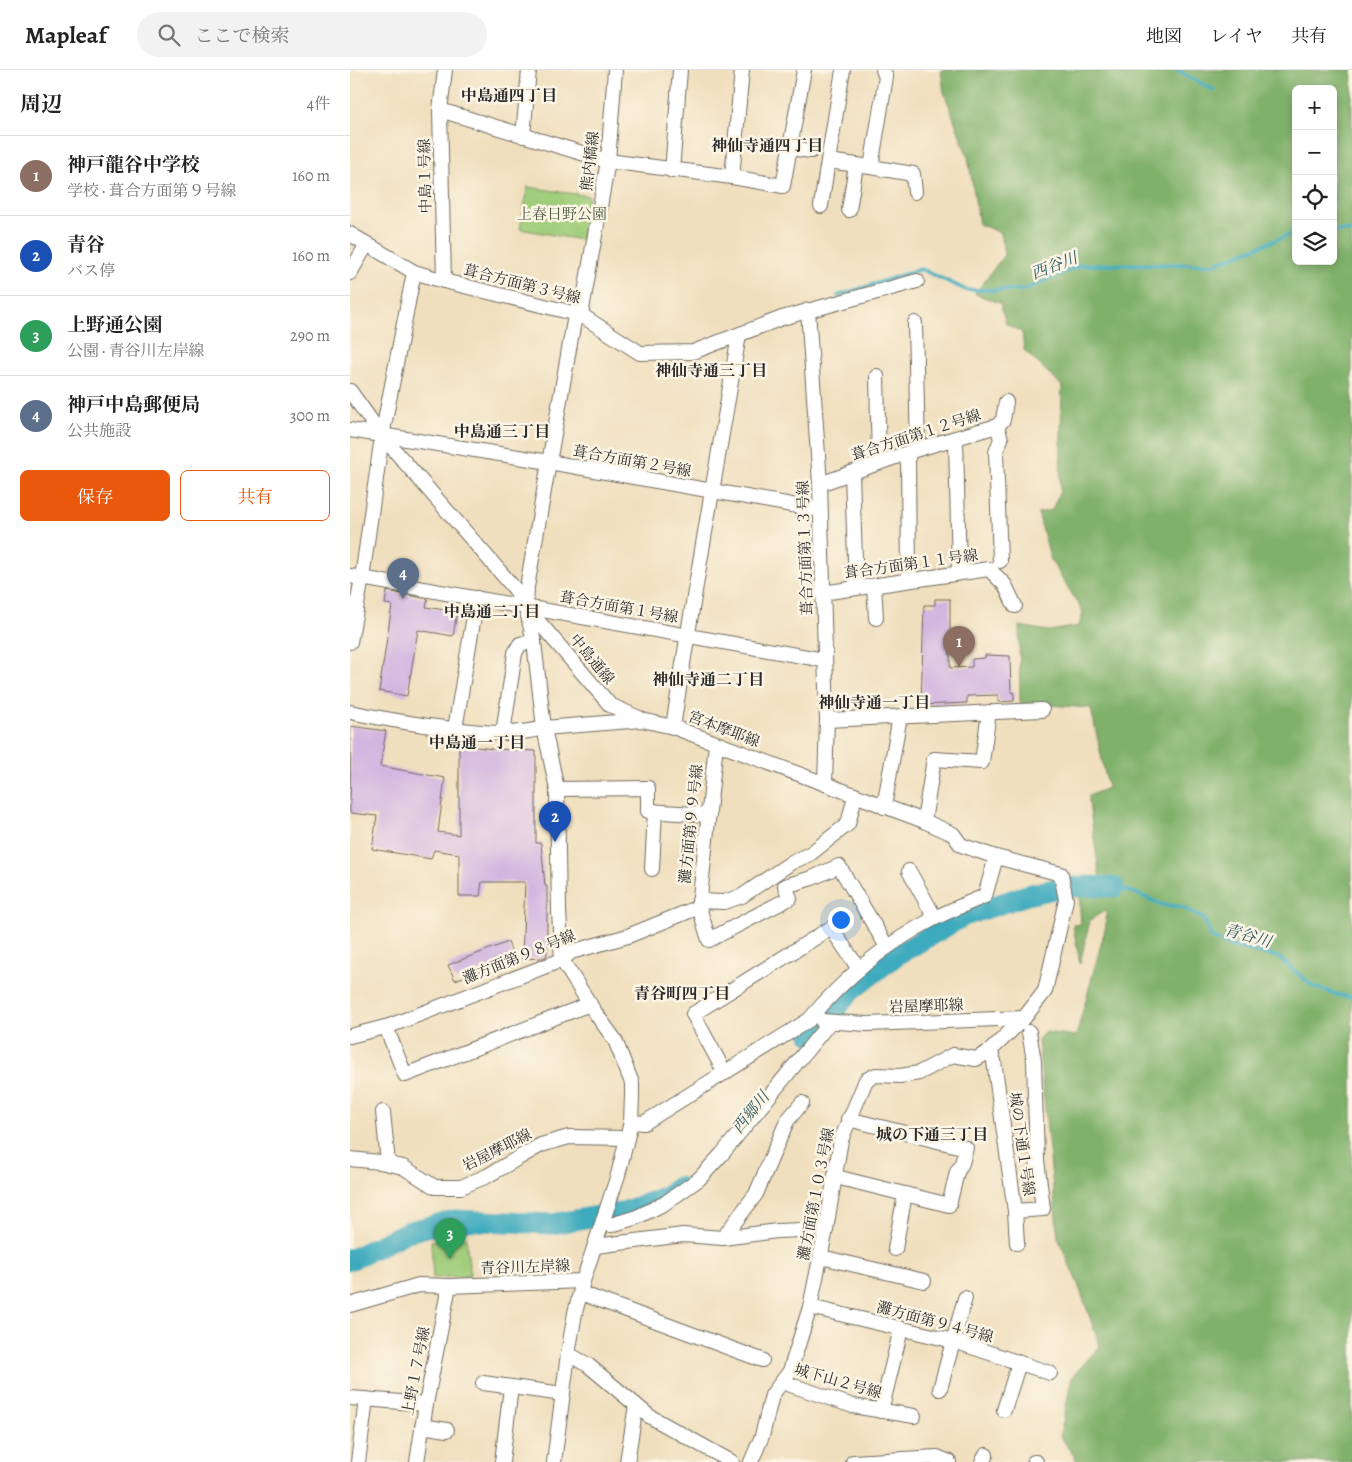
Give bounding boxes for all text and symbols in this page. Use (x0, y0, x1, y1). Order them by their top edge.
search box (137, 12, 487, 57)
text: Mapleaf (25, 19, 107, 51)
icon: search (155, 21, 183, 49)
text: ここで検索 (195, 23, 290, 49)
text: 地図 (1146, 24, 1182, 48)
text: レイヤ (1210, 24, 1263, 48)
text: 共有 (1291, 24, 1327, 48)
district label: 中島通四丁目 (461, 85, 557, 107)
map controls (1292, 85, 1337, 265)
button: + (1292, 85, 1337, 130)
text: 周辺 (20, 90, 62, 118)
text: 4件 (307, 93, 330, 115)
street label: 熊内橋線 (576, 130, 604, 192)
button: − (1292, 130, 1337, 175)
district label: 神仙寺通四丁目 (711, 135, 823, 157)
street label: 中島１号線 (414, 138, 436, 214)
text: 神戸龍谷中学校 (67, 152, 200, 178)
text: 1 (33, 165, 39, 187)
text: 160 m (292, 165, 330, 187)
button: locate (1292, 175, 1337, 220)
text: 学校 · 葺合方面第９号線 (67, 180, 237, 202)
park label: 上春日野公園 (517, 204, 607, 224)
button: layers (1292, 220, 1337, 265)
text: 青谷 (67, 232, 105, 258)
text: 2 (32, 245, 40, 267)
text: 160 m (292, 245, 330, 267)
water label: 西谷川 (1028, 246, 1083, 285)
text: バス停 (67, 260, 115, 282)
street label: 葺合方面第３号線 (461, 260, 583, 308)
text: 上野通公園 (67, 312, 162, 338)
text: 3 (33, 325, 39, 347)
text: 290 m (290, 325, 330, 347)
text: 公園 · 青谷川左岸線 (67, 340, 205, 362)
district label: 神仙寺通三丁目 (655, 360, 767, 382)
text: 神戸中島郵便局 (67, 392, 200, 418)
text: 4 (32, 405, 40, 427)
text: 300 m (290, 405, 330, 427)
street label: 葺合方面第１２号線 (849, 405, 983, 465)
text: 公共施設 (67, 420, 131, 442)
district label: 中島通三丁目 (454, 421, 550, 443)
street label: 葺合方面第２号線 (571, 441, 693, 481)
button: 保存 (20, 470, 170, 521)
button: 共有 (180, 470, 330, 521)
street label: 葺合方面第１３号線 (793, 480, 817, 616)
street label: 葺合方面第１１号線 (843, 545, 979, 583)
pin: 4 (387, 558, 419, 599)
street label: 葺合方面第１号線 (558, 587, 680, 627)
district label: 中島通二丁目 (444, 601, 540, 623)
pin: 1 (943, 626, 975, 667)
street label: 中島通線 (565, 630, 619, 688)
district label: 神仙寺通二丁目 (652, 669, 764, 691)
district label: 神仙寺通一丁目 (818, 692, 930, 714)
street label: 宮本摩耶線 (685, 706, 763, 752)
district label: 中島通一丁目 (429, 732, 525, 754)
street label: 灘方面第９９号線 (675, 763, 707, 885)
pin: 2 (539, 801, 571, 842)
your location (828, 907, 854, 933)
water label: 青谷川 (1222, 919, 1276, 954)
street label: 灘方面第９８号線 (460, 925, 578, 989)
district label: 青谷町四丁目 (634, 983, 730, 1005)
street label: 岩屋摩耶線 (888, 995, 964, 1017)
water label: 西郷川 (727, 1086, 776, 1138)
street label: 城の下通１号線 (1005, 1091, 1039, 1197)
street label: 岩屋摩耶線 (459, 1124, 535, 1176)
district label: 城の下通三丁目 (876, 1124, 988, 1146)
street label: 灘方面第１０３号線 (793, 1126, 839, 1262)
pin: 3 (434, 1218, 466, 1259)
street label: 青谷川左岸線 (480, 1255, 570, 1279)
street label: 灘方面第９４号線 (874, 1297, 996, 1347)
street label: 上野１７号線 (398, 1325, 434, 1417)
street label: 城下山２号線 (792, 1359, 884, 1403)

